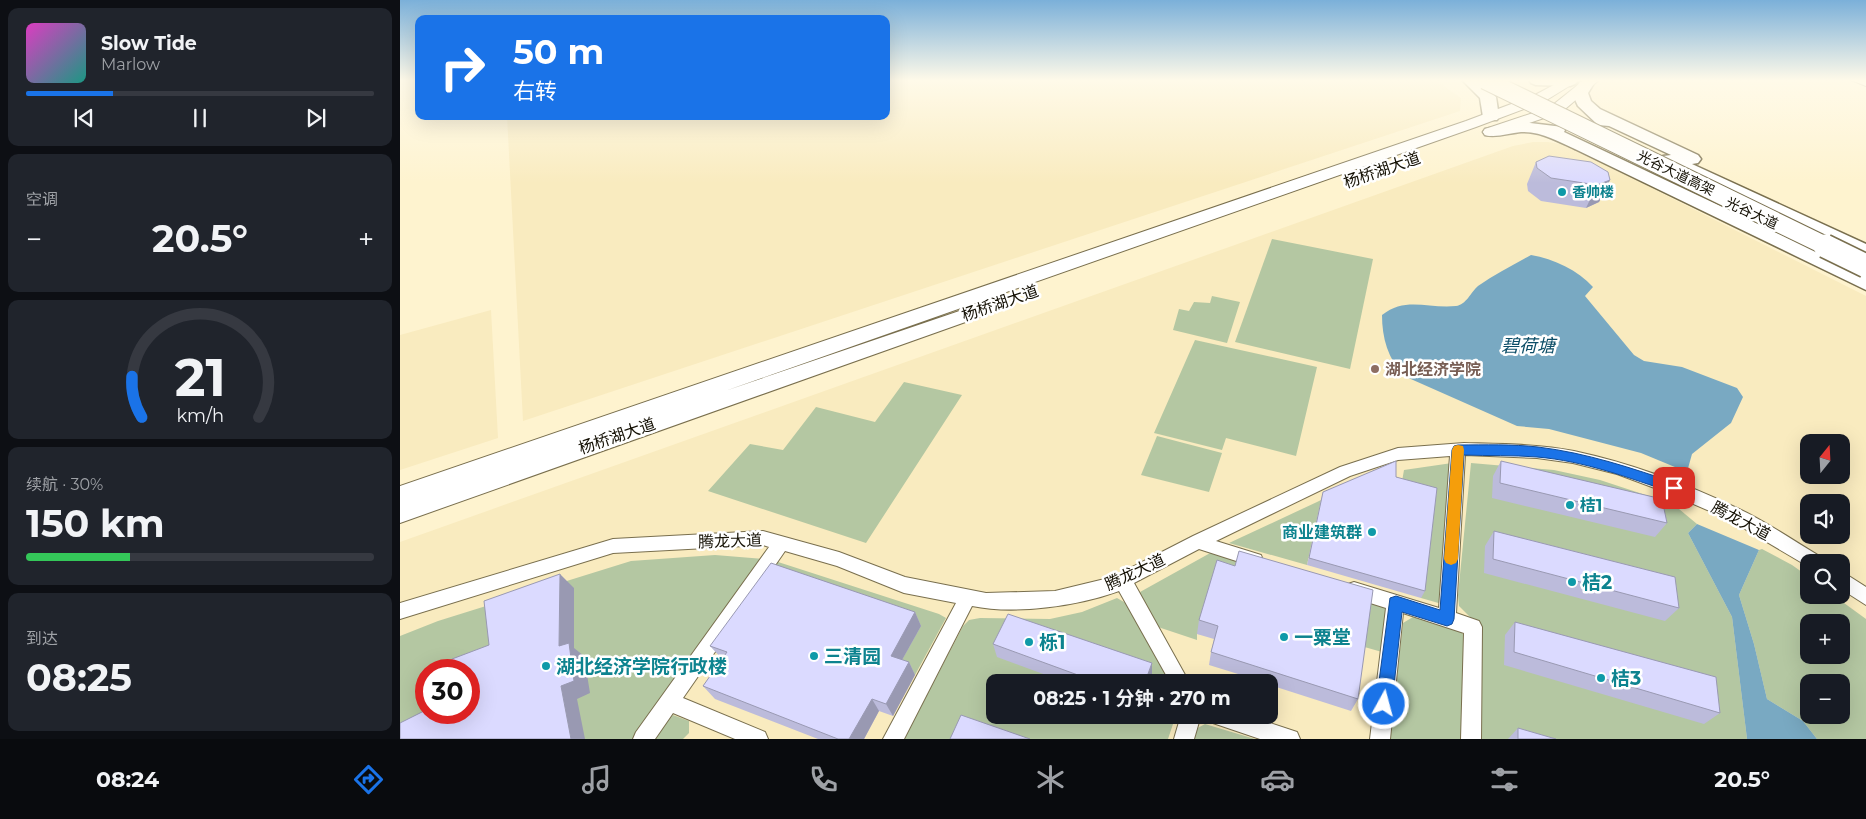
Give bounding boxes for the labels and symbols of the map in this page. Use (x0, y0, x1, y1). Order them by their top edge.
street label: 光谷大道高架 (1634, 146, 1718, 200)
street label: 杨桥湖大道 (1341, 148, 1423, 192)
place label: 香帅楼 (1572, 183, 1614, 201)
marker: 香帅楼 (1556, 186, 1568, 198)
street label: 光谷大道 (1723, 193, 1781, 233)
street label: 杨桥湖大道 (959, 281, 1041, 325)
water label: 碧荷塘 (1501, 335, 1558, 357)
place label: 湖北经济学院 (1385, 360, 1481, 379)
marker: 湖北经济学院 (1369, 363, 1381, 375)
street label: 杨桥湖大道 (576, 414, 658, 458)
north arrow (1800, 434, 1850, 484)
pin (1653, 467, 1695, 509)
place label: 桔1 (1580, 496, 1602, 515)
street label: 腾龙大道 (1708, 498, 1774, 544)
marker: 桔1 (1564, 499, 1576, 511)
place label: 商业建筑群 (1282, 523, 1362, 542)
marker: 商业建筑群 (1366, 526, 1378, 538)
street label: 腾龙大道 (698, 530, 762, 552)
street label: 腾龙大道 (1102, 550, 1168, 594)
place label: 桔2 (1582, 571, 1612, 594)
marker: 桔2 (1566, 576, 1578, 588)
place label: 一粟堂 (1294, 626, 1351, 649)
place label: 栎1 (1039, 631, 1065, 654)
marker: 一粟堂 (1278, 631, 1290, 643)
marker: 栎1 (1023, 636, 1035, 648)
place label: 三清园 (824, 645, 881, 668)
marker: 三清园 (808, 650, 820, 662)
place label: 湖北经济学院行政楼 (556, 655, 727, 678)
speed limit sign: 30 (415, 659, 480, 724)
marker: 湖北经济学院行政楼 (540, 660, 552, 672)
place label: 桔3 (1611, 667, 1641, 690)
marker: 桔3 (1595, 672, 1607, 684)
position arrow (1357, 677, 1409, 729)

